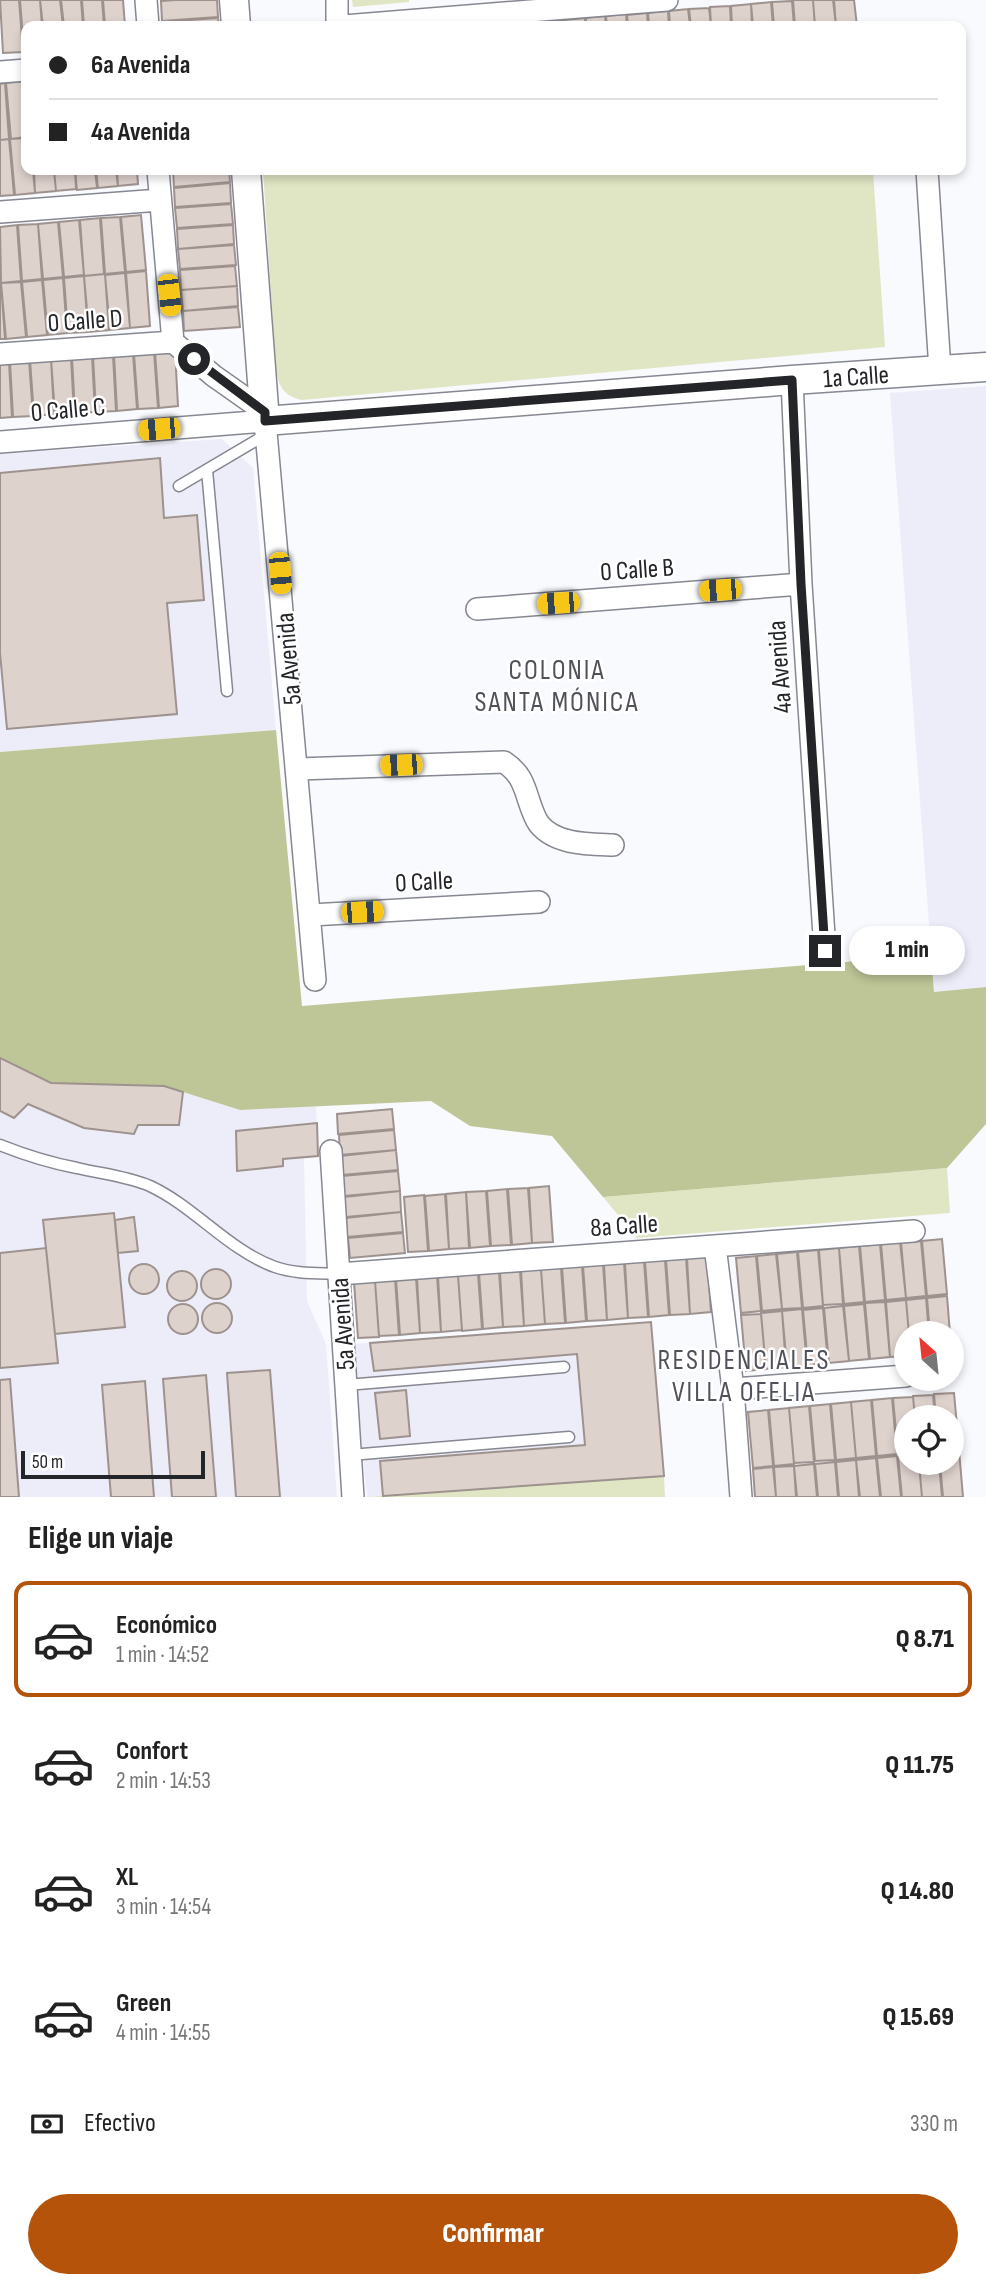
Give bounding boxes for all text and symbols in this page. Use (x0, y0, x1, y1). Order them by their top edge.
text: 6a Avenida (91, 50, 190, 81)
text: 4a Avenida (91, 117, 190, 148)
car (157, 273, 182, 317)
street label: 0 Calle D (47, 303, 124, 340)
route start (178, 343, 210, 375)
street label: 1a Calle (822, 360, 890, 395)
street label: 0 Calle C (30, 392, 107, 429)
car (138, 417, 181, 441)
car (268, 551, 293, 595)
street label: 0 Calle B (599, 552, 675, 589)
car (699, 578, 742, 602)
car (537, 591, 580, 615)
street label: 5a Avenida (270, 611, 309, 706)
street label: 4a Avenida (762, 619, 799, 714)
district label: COLONIA SANTA MÓNICA (475, 654, 639, 719)
car (380, 754, 423, 776)
street label: 0 Calle (394, 866, 454, 899)
car (341, 900, 384, 924)
callout: 1 min (850, 926, 965, 976)
route end (809, 935, 841, 967)
text: 1 min (885, 936, 929, 964)
street label: 8a Calle (589, 1209, 659, 1244)
street label: 5a Avenida (325, 1277, 362, 1371)
north arrow (894, 1321, 964, 1391)
map controls (894, 1321, 964, 1475)
district label: RESIDENCIALES VILLA OFELIA (658, 1344, 830, 1409)
button: locate (894, 1405, 964, 1475)
scale bar (21, 1448, 205, 1480)
text: 50 m (32, 1451, 63, 1474)
text: Elige un viaje (28, 1519, 173, 1558)
icon: car (32, 1608, 95, 1671)
text: Económico (116, 1610, 217, 1641)
text: Q 8.71 (896, 1624, 954, 1655)
text: 1 min · 14:52 (116, 1641, 209, 1669)
icon: car (32, 1734, 95, 1797)
text: Confort (116, 1736, 188, 1767)
text: Q 11.75 (885, 1750, 954, 1781)
text: 2 min · 14:53 (116, 1767, 211, 1795)
icon: car (32, 1860, 95, 1923)
text: XL (116, 1862, 138, 1893)
text: Q 14.80 (881, 1876, 954, 1907)
text: 3 min · 14:54 (116, 1893, 211, 1921)
icon: car (32, 1986, 95, 2049)
text: Green (116, 1988, 171, 2019)
text: Q 15.69 (882, 2002, 954, 2033)
text: 4 min · 14:55 (116, 2019, 211, 2047)
icon: cash (28, 2105, 66, 2143)
text: Efectivo (84, 2108, 156, 2139)
text: 330 m (910, 2110, 958, 2138)
button: Confirmar (28, 2194, 958, 2274)

